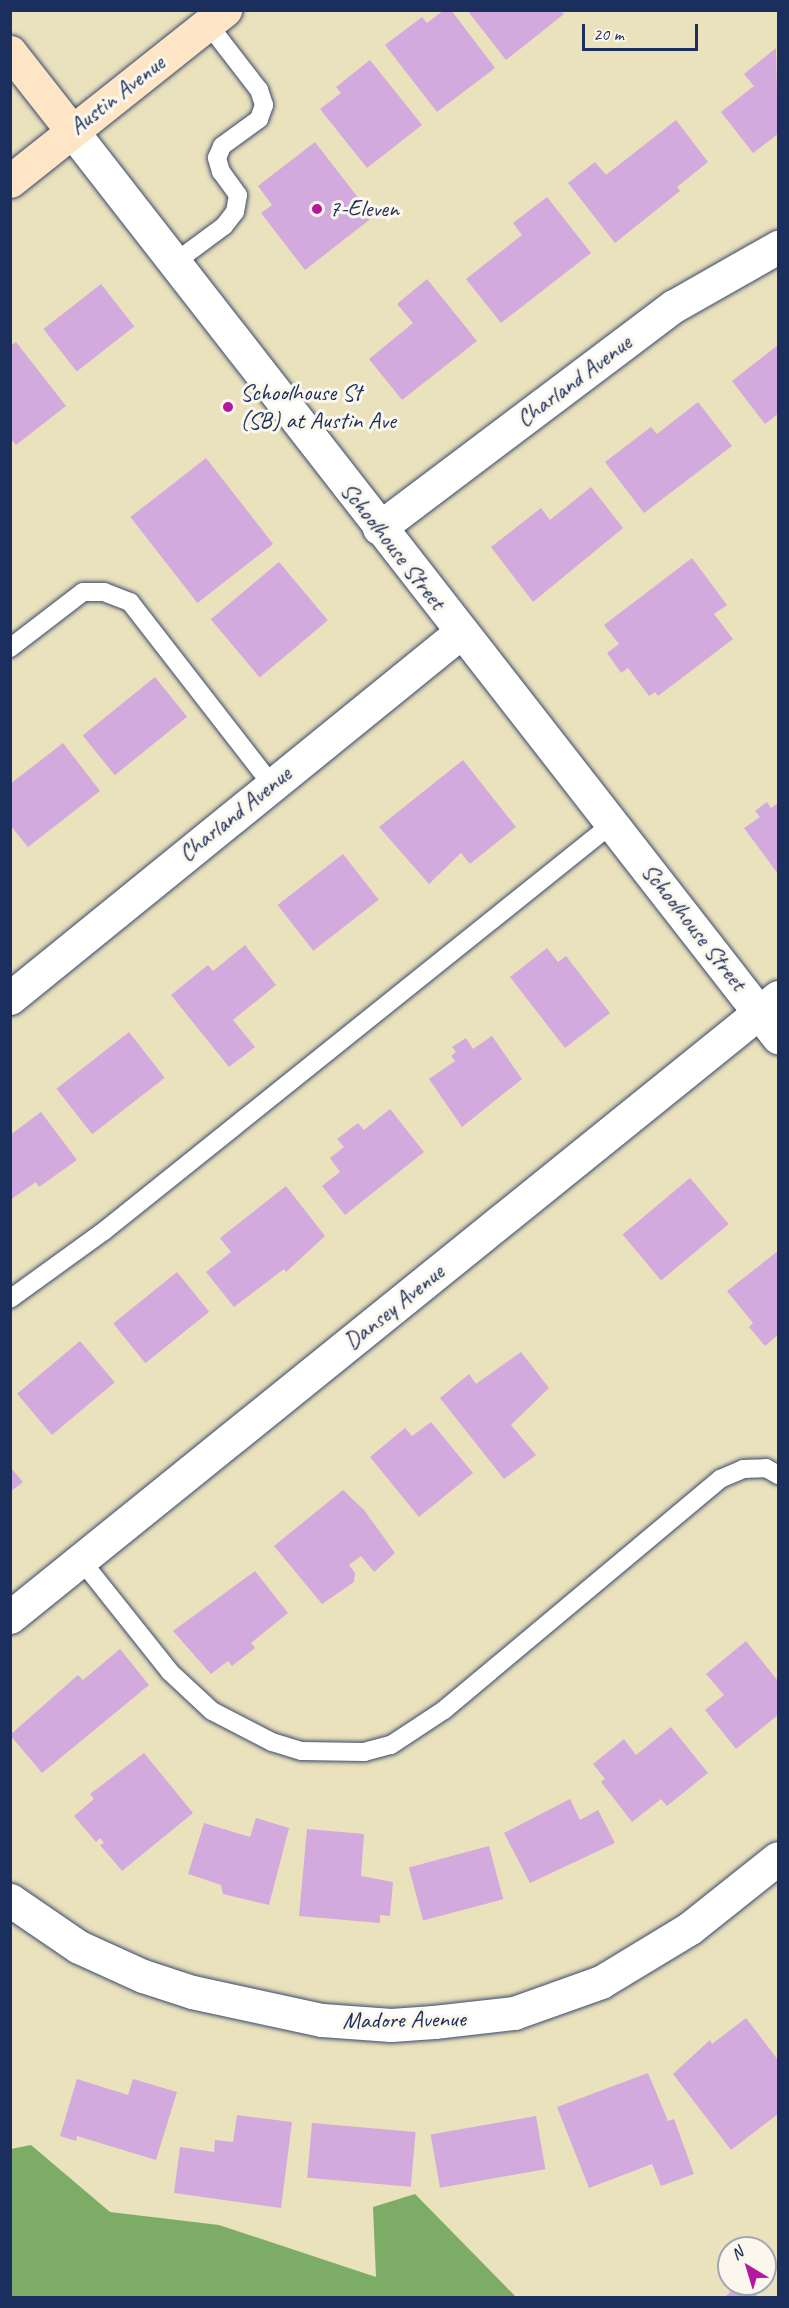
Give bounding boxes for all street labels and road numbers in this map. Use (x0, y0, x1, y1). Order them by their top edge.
street label: Austin Avenue (64, 49, 170, 141)
street label: Charland Avenue (511, 328, 637, 434)
street label: Schoolhouse Street (334, 476, 452, 616)
street label: Charland Avenue (173, 760, 297, 868)
street label: Schoolhouse Street (635, 857, 753, 997)
street label: Dansey Avenue (338, 1258, 450, 1356)
street label: Madore Avenue (342, 2005, 466, 2035)

